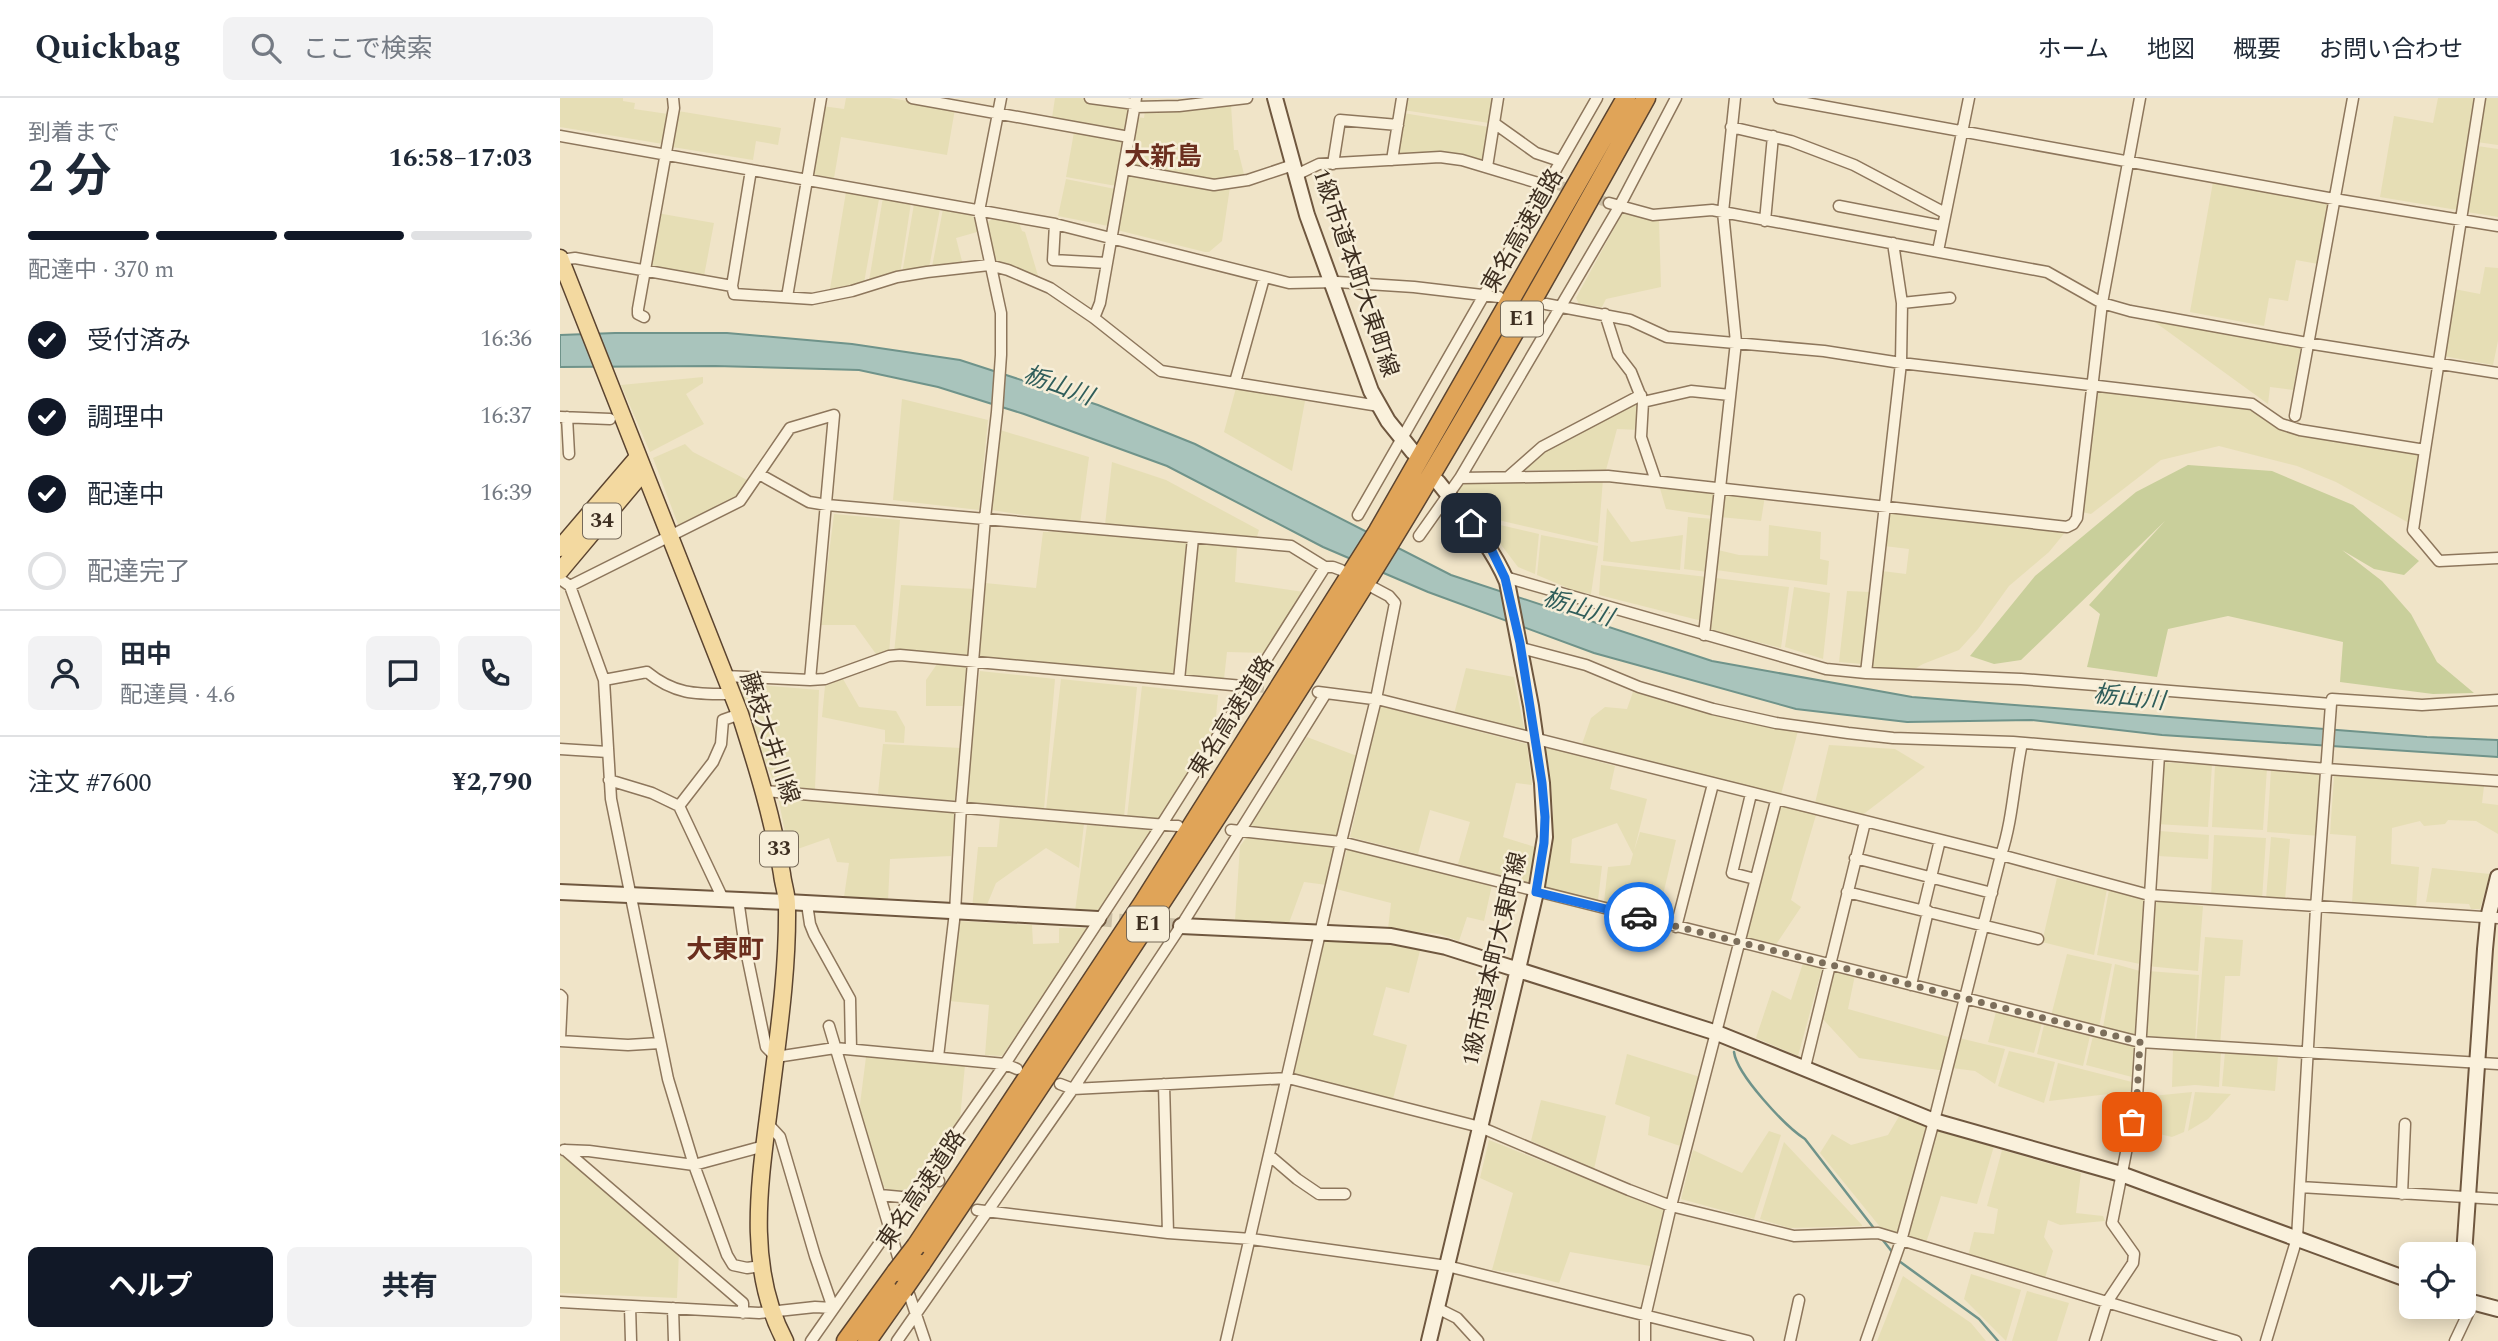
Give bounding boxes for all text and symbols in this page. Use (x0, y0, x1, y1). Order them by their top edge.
search box (223, 17, 713, 80)
text: Quickbag (35, 23, 181, 73)
icon: search (247, 29, 285, 67)
text: ここで検索 (303, 29, 433, 69)
text: ホーム (2038, 32, 2109, 68)
text: 地図 (2147, 32, 2195, 68)
text: 概要 (2233, 32, 2281, 68)
text: お問い合わせ (2319, 32, 2463, 68)
text: 到着まで (28, 116, 120, 151)
district label: 大新島 (1124, 137, 1202, 177)
text: 16:58–17:03 (388, 138, 532, 178)
text: 2 分 (28, 142, 111, 212)
street label: 東名高速道路 (1473, 162, 1573, 300)
street label: 1級市道本町大東町線 (1303, 164, 1407, 382)
text: 配達中 · 370 m (28, 253, 174, 288)
road number: E1 (1501, 302, 1543, 336)
icon: check (28, 321, 66, 359)
text: 受付済み (87, 321, 191, 361)
text: 16:36 (480, 322, 532, 357)
water label: 栃山川 (1018, 357, 1101, 416)
icon: check (28, 398, 66, 436)
text: 調理中 (87, 398, 165, 438)
text: 16:37 (480, 399, 532, 434)
icon: check (28, 475, 66, 513)
text: 配達中 (87, 475, 165, 515)
text: 16:39 (480, 476, 532, 511)
pin (1441, 493, 1501, 553)
road number: 34 (583, 504, 621, 538)
icon: home (1452, 504, 1490, 542)
text: 配達完了 (87, 552, 191, 592)
water label: 栃山川 (1538, 580, 1621, 637)
text: 田中 (120, 635, 172, 675)
button: person (28, 636, 102, 710)
button: chat (366, 636, 440, 710)
button: phone (458, 636, 532, 710)
street label: 東名高速道路 (1181, 649, 1283, 785)
street label: 藤枝大井川線 (730, 667, 808, 809)
water label: 栃山川 (2091, 676, 2170, 720)
text: 配達員 · 4.6 (120, 678, 235, 713)
text: ¥2,790 (452, 762, 532, 802)
text: 注文 #7600 (28, 763, 152, 803)
road number: 33 (760, 832, 798, 866)
street label: 1級市道本町大東町線 (1453, 849, 1537, 1069)
courier (1604, 882, 1674, 952)
icon: car (1620, 898, 1658, 936)
road number: E1 (1127, 906, 1169, 942)
district label: 大東町 (686, 930, 764, 970)
pin (2102, 1092, 2162, 1152)
icon: bag (2113, 1103, 2151, 1141)
street label: 東名高速道路 (869, 1123, 975, 1257)
map controls (2399, 1242, 2476, 1319)
button: locate (2399, 1242, 2476, 1319)
button: ヘルプ (28, 1247, 273, 1327)
button: 共有 (287, 1247, 532, 1327)

